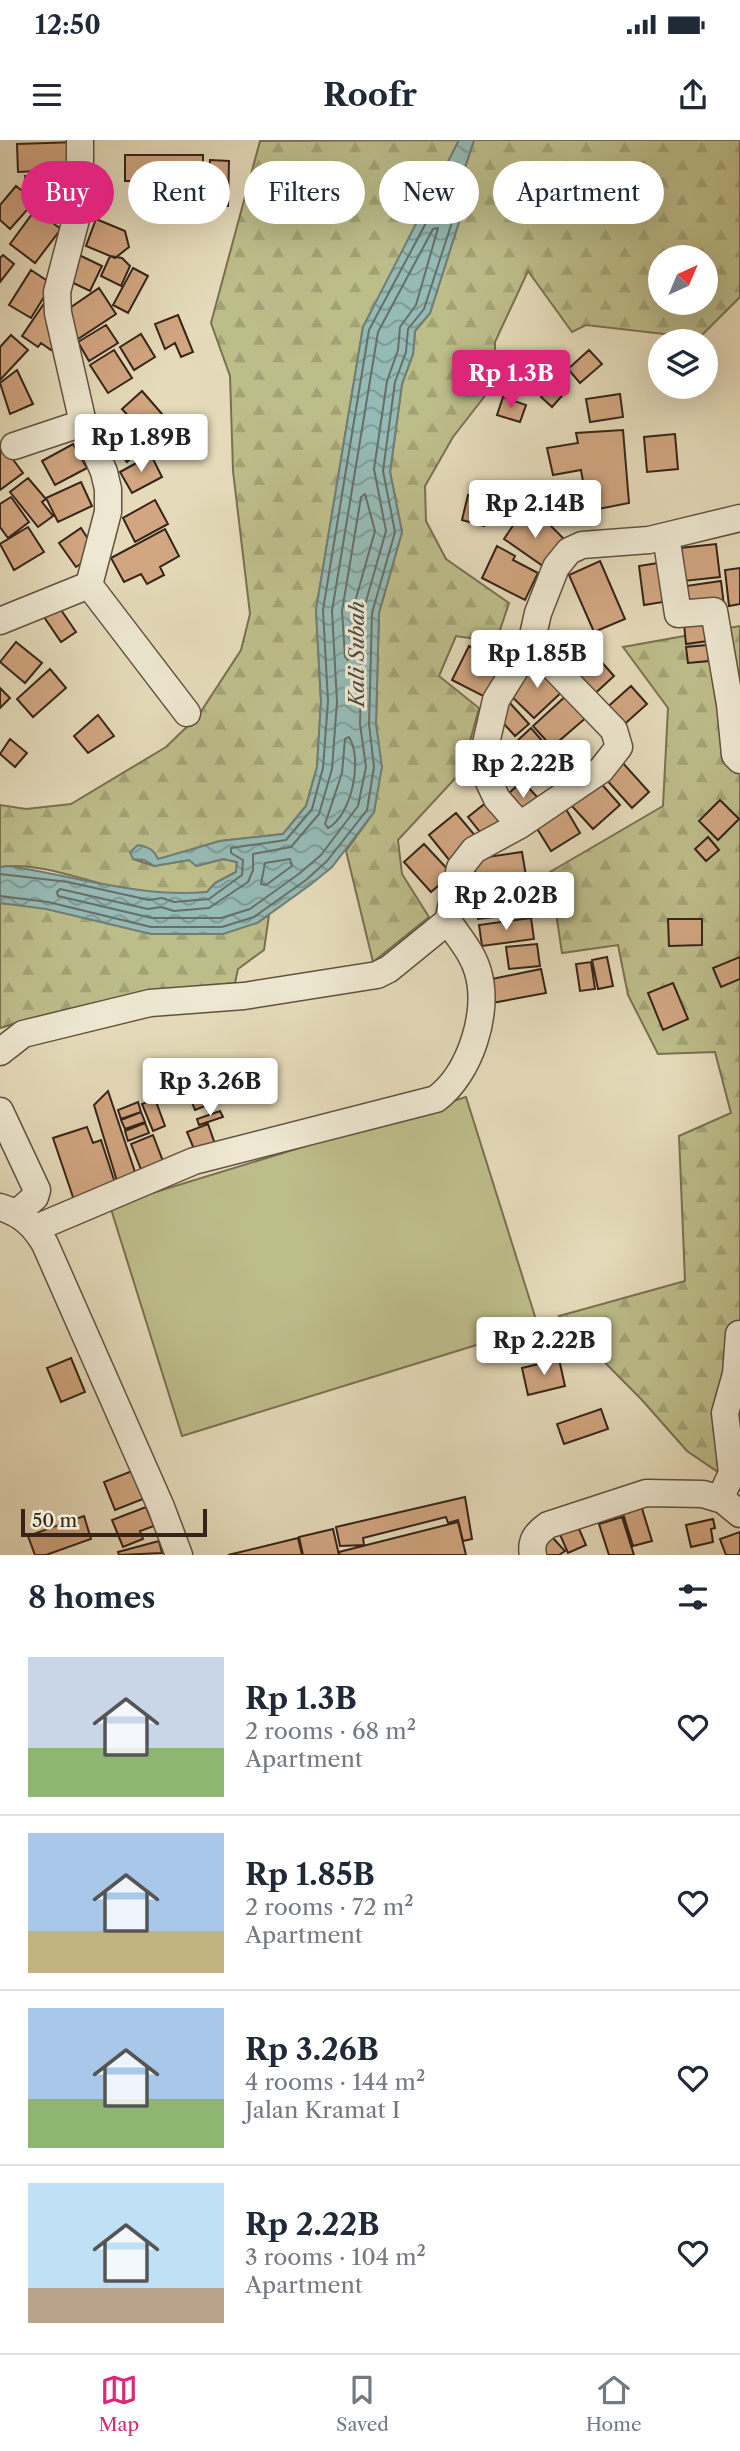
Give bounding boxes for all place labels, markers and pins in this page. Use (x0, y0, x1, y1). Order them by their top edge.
pin: Rp 1.3B (446, 350, 576, 410)
pin: Rp 1.89B (69, 414, 213, 474)
pin: Rp 2.14B (463, 480, 607, 540)
pin: Rp 1.85B (465, 630, 609, 690)
pin: Rp 2.22B (451, 740, 595, 800)
pin: Rp 2.02B (434, 872, 578, 932)
pin: Rp 3.26B (138, 1058, 282, 1118)
pin: Rp 2.22B (472, 1318, 616, 1377)

